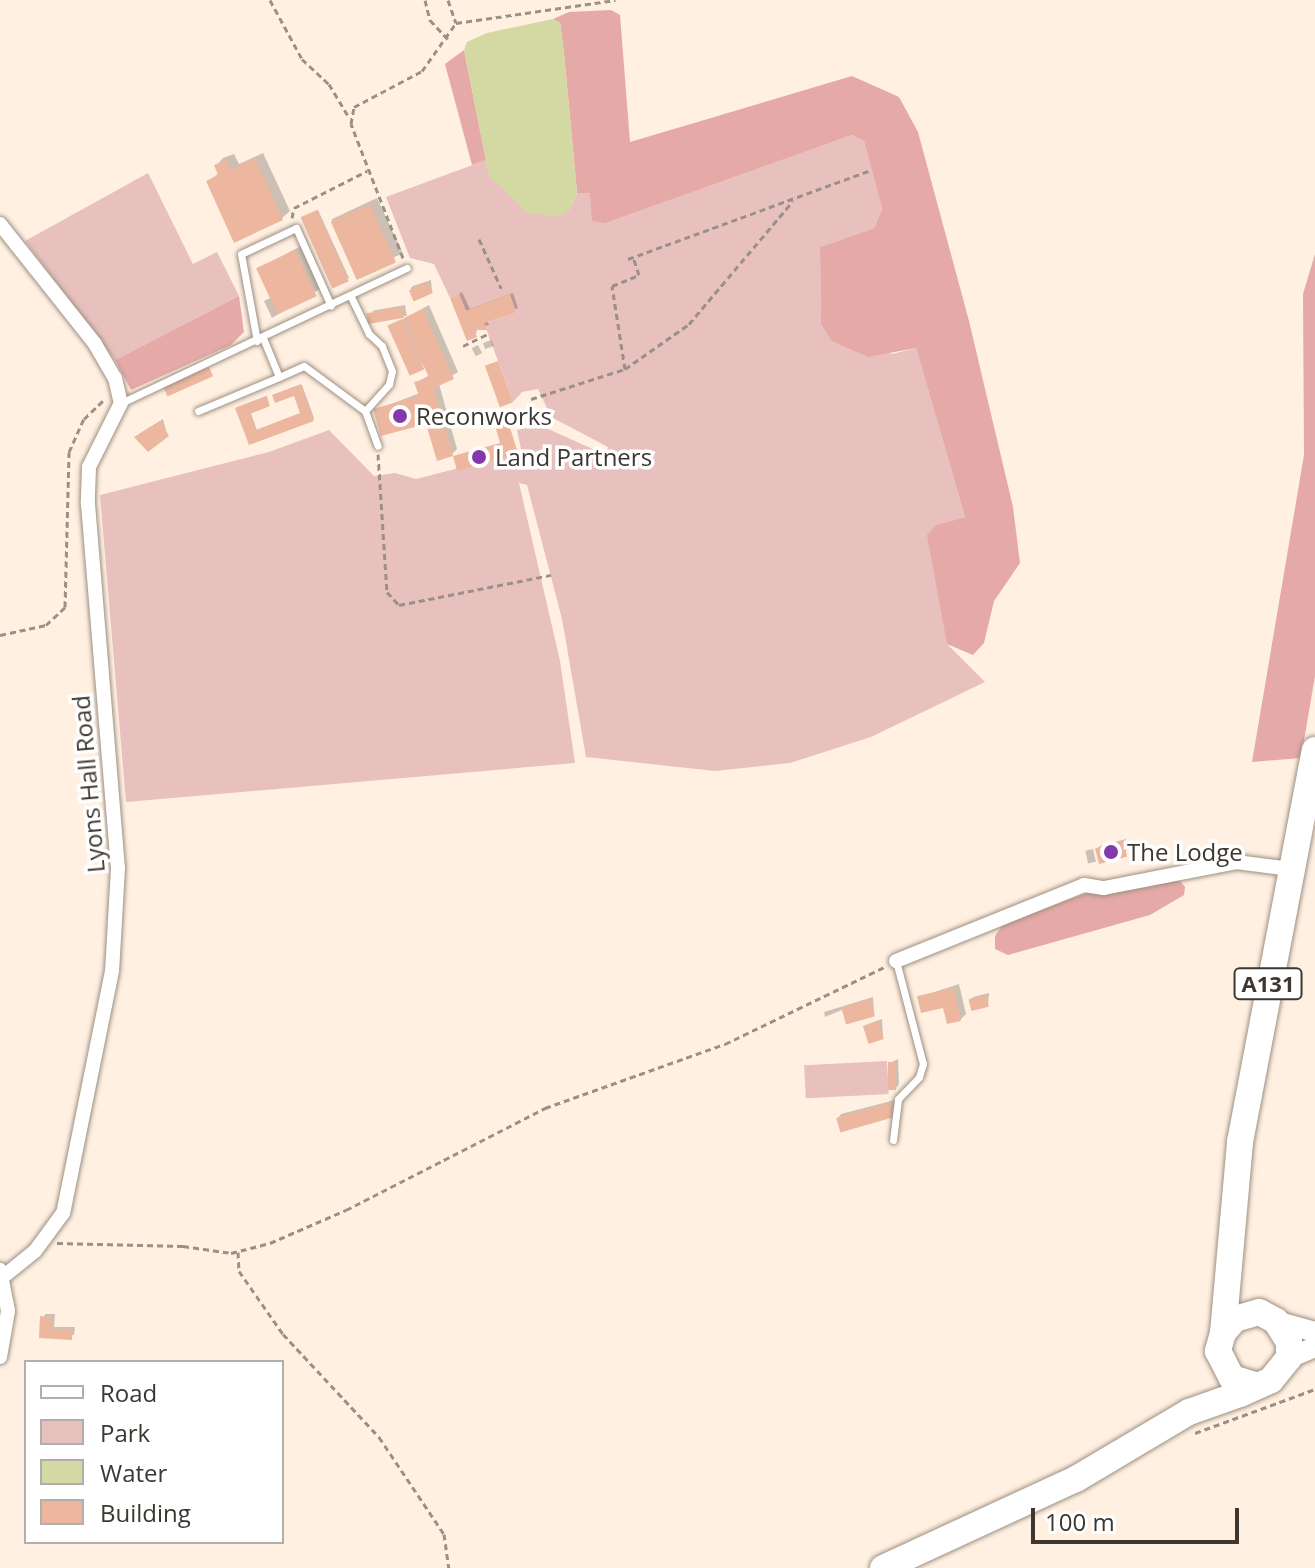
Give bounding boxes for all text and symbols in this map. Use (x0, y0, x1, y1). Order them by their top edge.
place label: Reconworks (416, 402, 552, 430)
marker: Reconworks (391, 407, 409, 425)
place label: Land Partners (495, 443, 652, 471)
marker: Land Partners (470, 448, 488, 466)
street label: Lyons Hall Road (66, 694, 110, 874)
place label: The Lodge (1127, 838, 1243, 866)
marker: The Lodge (1102, 843, 1120, 861)
road number: A131 (1232, 966, 1304, 1002)
legend (24, 1360, 284, 1544)
text: Road (100, 1376, 157, 1409)
text: Park (100, 1416, 150, 1449)
text: Water (100, 1456, 167, 1489)
scale bar (1035, 1492, 1243, 1542)
text: Building (100, 1496, 191, 1529)
text: 100 m (1045, 1505, 1115, 1538)

